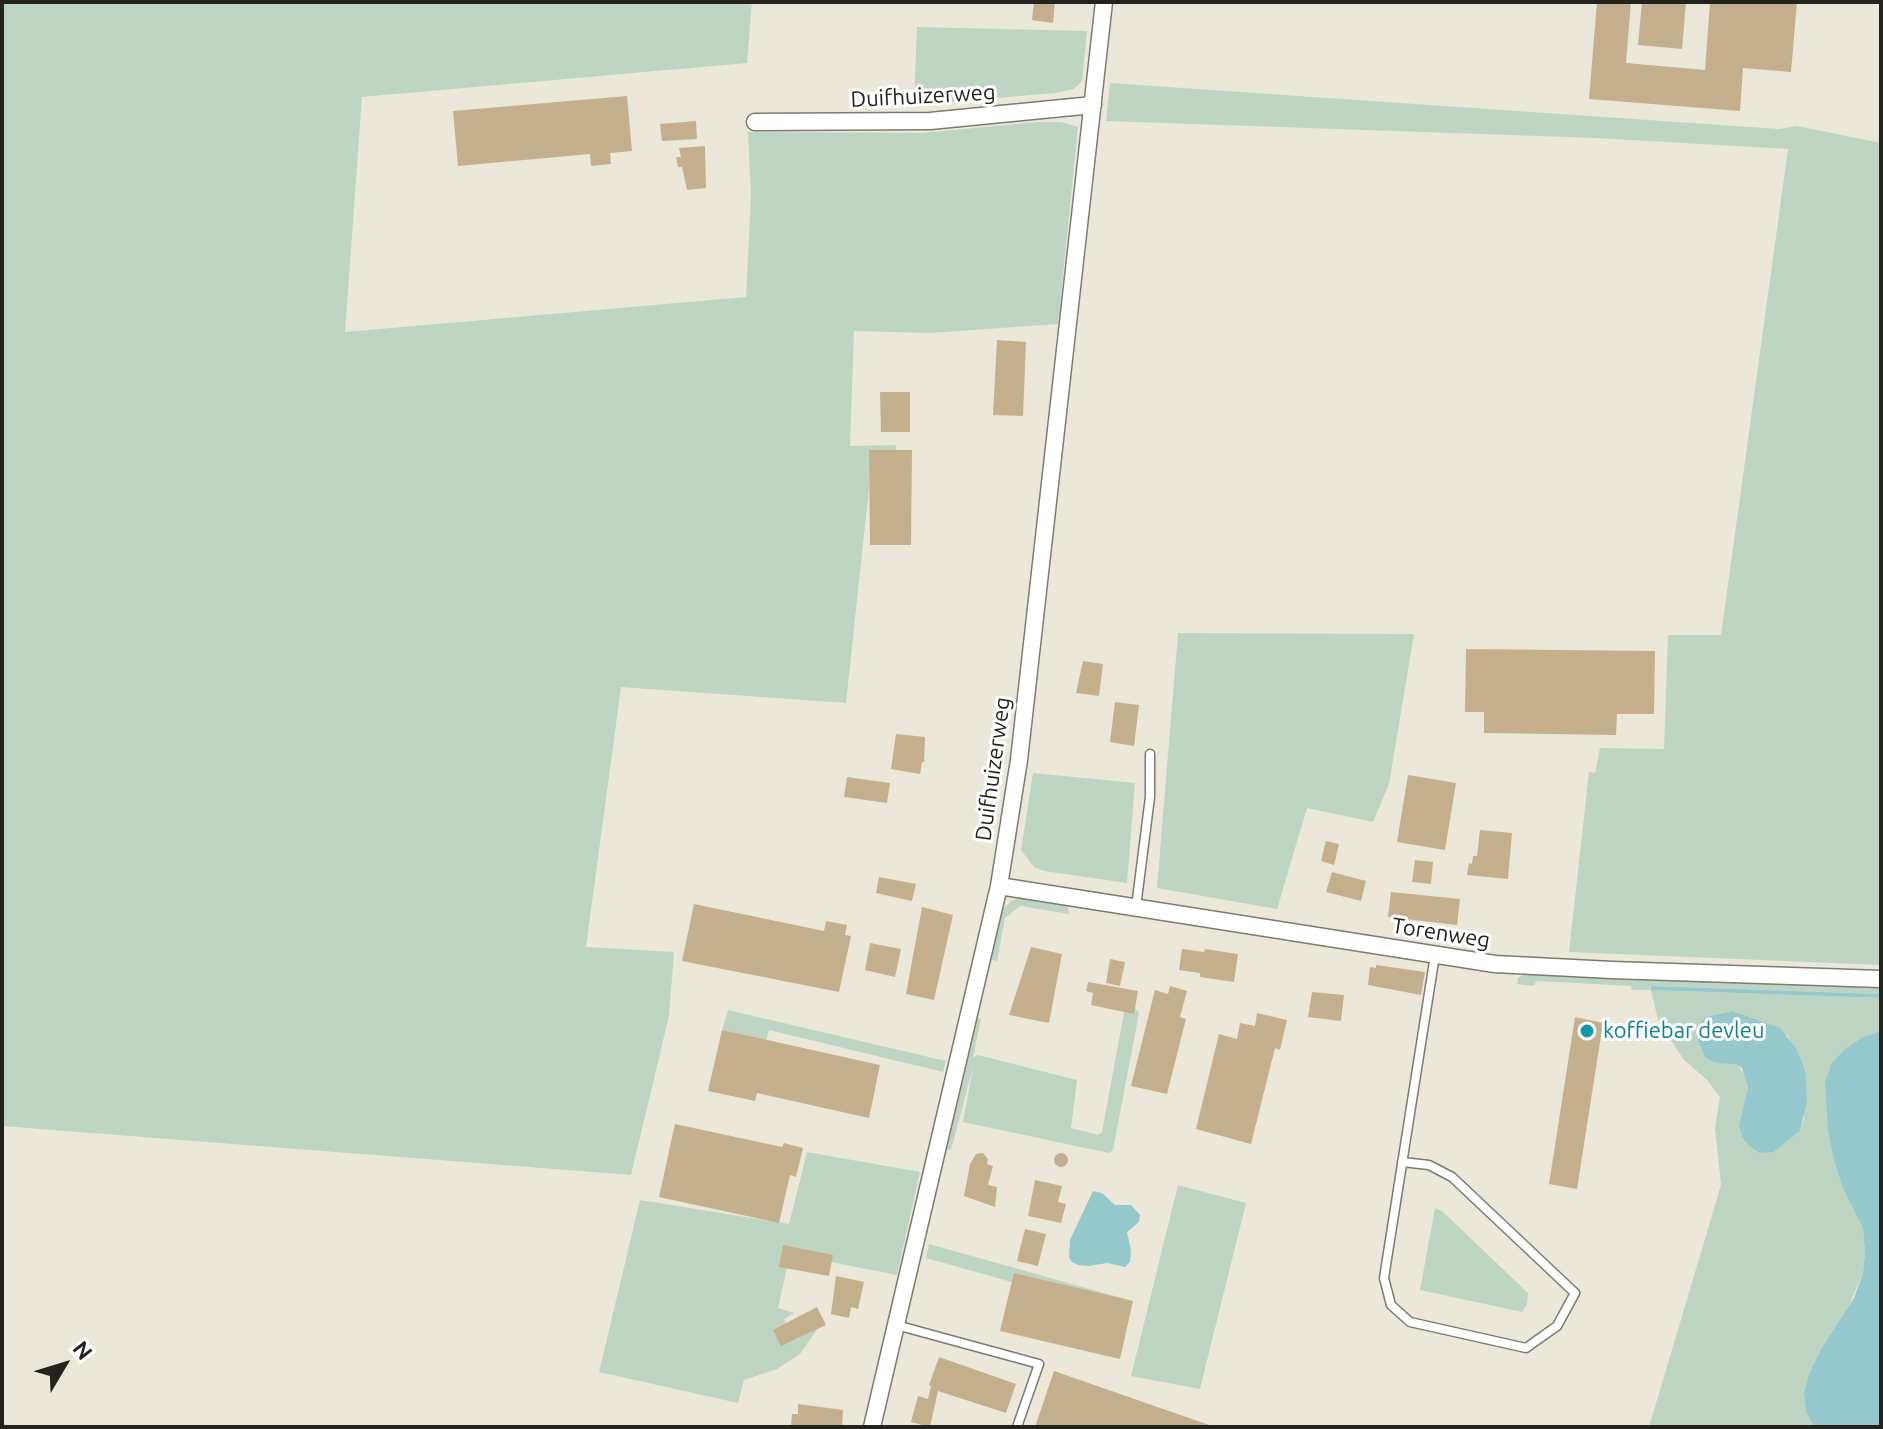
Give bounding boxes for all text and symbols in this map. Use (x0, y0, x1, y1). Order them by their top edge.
street label: Duifhuizerweg (850, 79, 996, 113)
street label: Duifhuizerweg (970, 695, 1016, 843)
street label: Torenweg (1390, 912, 1492, 954)
place label: koffiebar devleu (1603, 1018, 1765, 1044)
marker: koffiebar devleu (1578, 1022, 1596, 1040)
north arrow (24, 1325, 104, 1405)
text: N (68, 1336, 98, 1364)

